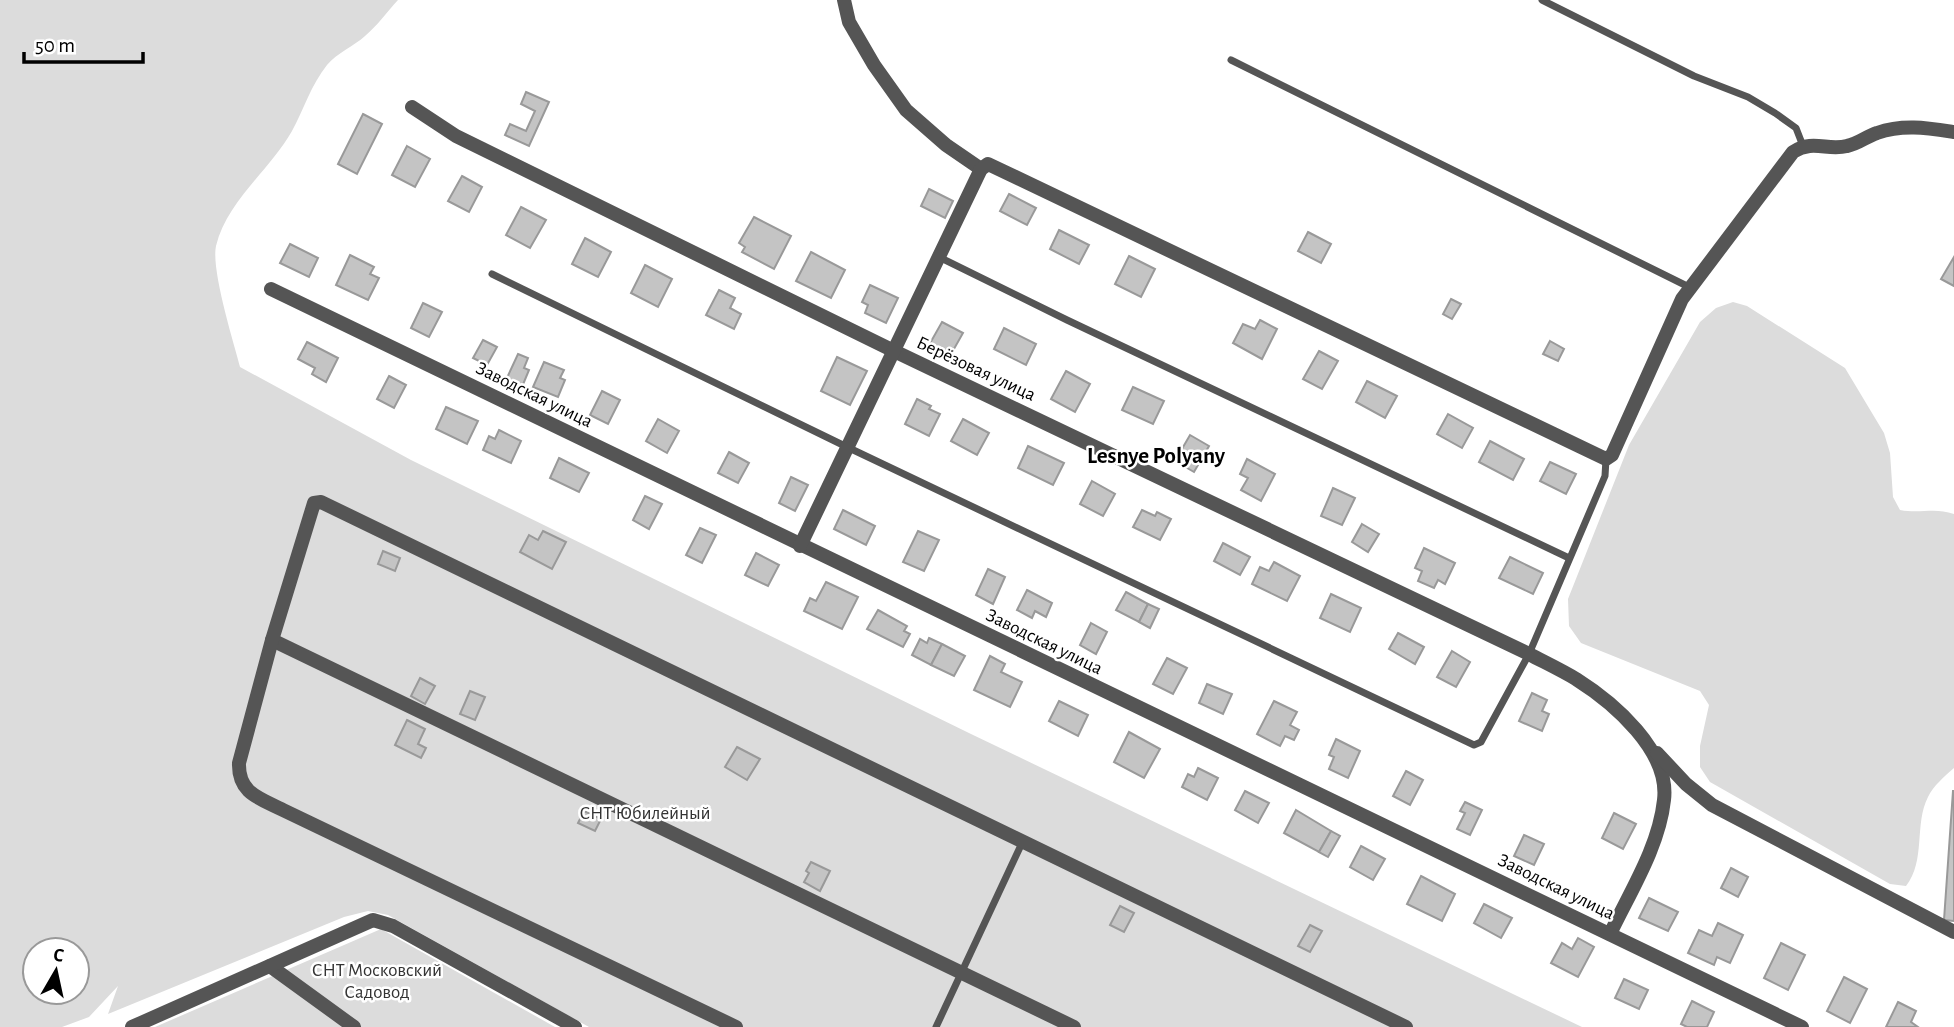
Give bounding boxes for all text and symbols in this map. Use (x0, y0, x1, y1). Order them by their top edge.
scale bar (24, 21, 144, 65)
text: 50 m (35, 35, 75, 56)
street label: Берёзовая улица (913, 333, 1039, 405)
street label: Заводская улица (473, 359, 596, 432)
district label: Lesnye Polyany (1087, 445, 1226, 468)
street label: Заводская улица (983, 606, 1106, 679)
park label: СНТ Юбилейный (579, 804, 711, 823)
street label: Заводская улица (1495, 851, 1618, 924)
north arrow (21, 936, 91, 1006)
text: С (52, 945, 65, 966)
park label: СНТ Московский Садовод (312, 961, 442, 1002)

